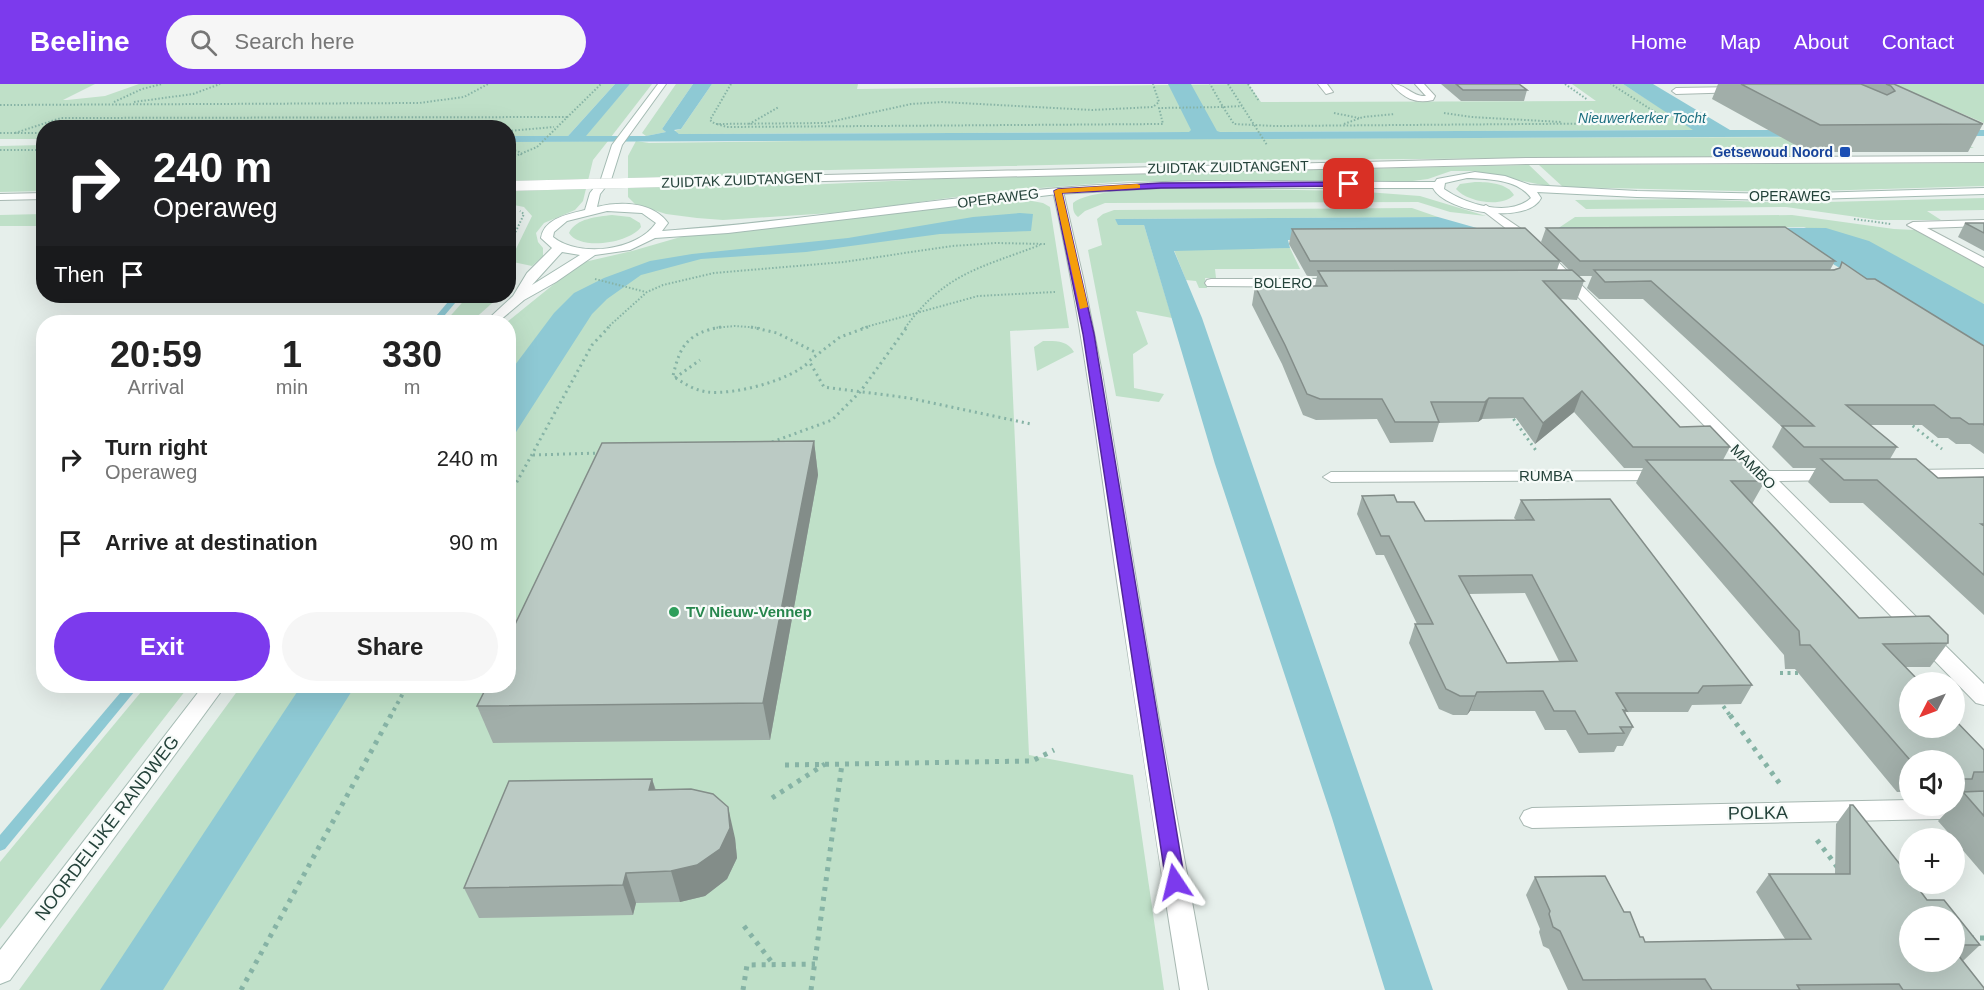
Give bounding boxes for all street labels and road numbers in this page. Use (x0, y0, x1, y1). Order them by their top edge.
street label: ZUIDTAK ZUIDTANGENT (1147, 158, 1309, 176)
street label: ZUIDTAK ZUIDTANGENT (661, 169, 823, 191)
street label: OPERAWEG (956, 185, 1040, 211)
street label: OPERAWEG (1749, 188, 1831, 204)
street label: BOLERO (1254, 275, 1312, 291)
street label: MAMBO (1727, 441, 1779, 493)
street label: RUMBA (1519, 467, 1573, 484)
street label: NOORDELIJKE RANDWEG (31, 732, 183, 924)
street label: POLKA (1728, 802, 1788, 824)

